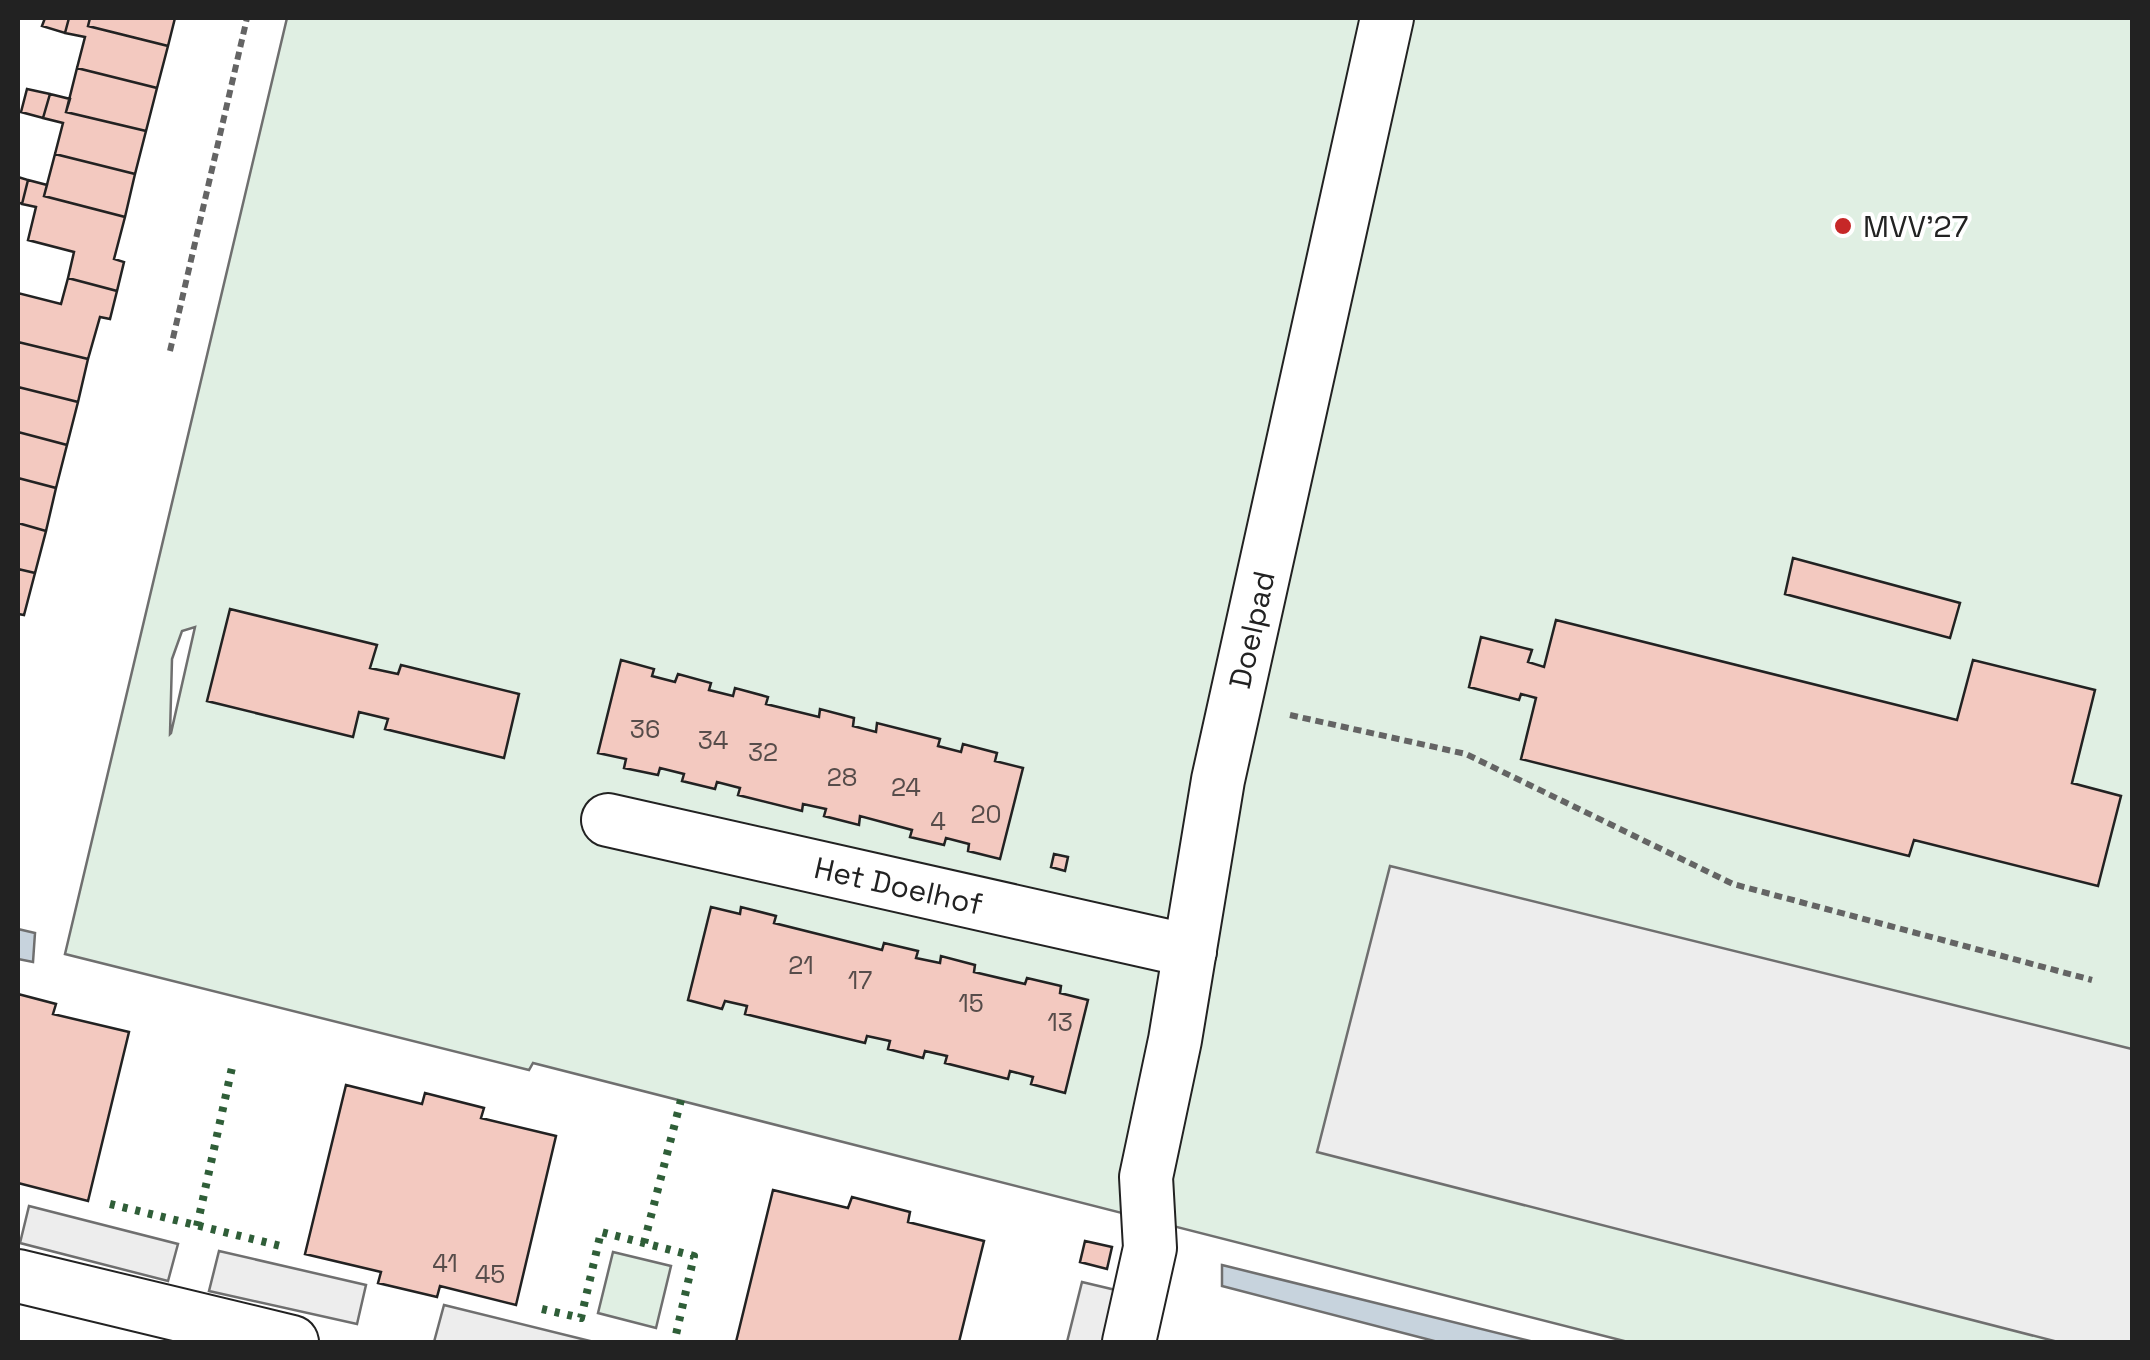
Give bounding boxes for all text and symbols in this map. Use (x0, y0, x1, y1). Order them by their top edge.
place label: MVV'27 (1863, 207, 1968, 246)
marker: MVV'27 (1832, 215, 1854, 237)
street label: Doelpad (1219, 567, 1283, 692)
house number: 36 (630, 713, 660, 745)
house number: 34 (698, 724, 728, 756)
house number: 32 (748, 736, 778, 768)
house number: 28 (827, 761, 857, 793)
house number: 24 (891, 771, 921, 803)
house number: 20 (970, 798, 1002, 830)
house number: 4 (930, 805, 946, 837)
street label: Het Doelhof (811, 848, 987, 923)
house number: 21 (788, 949, 814, 981)
house number: 17 (848, 964, 872, 996)
house number: 15 (958, 987, 984, 1019)
house number: 13 (1047, 1006, 1073, 1038)
house number: 41 (432, 1247, 458, 1279)
house number: 45 (475, 1258, 505, 1290)

